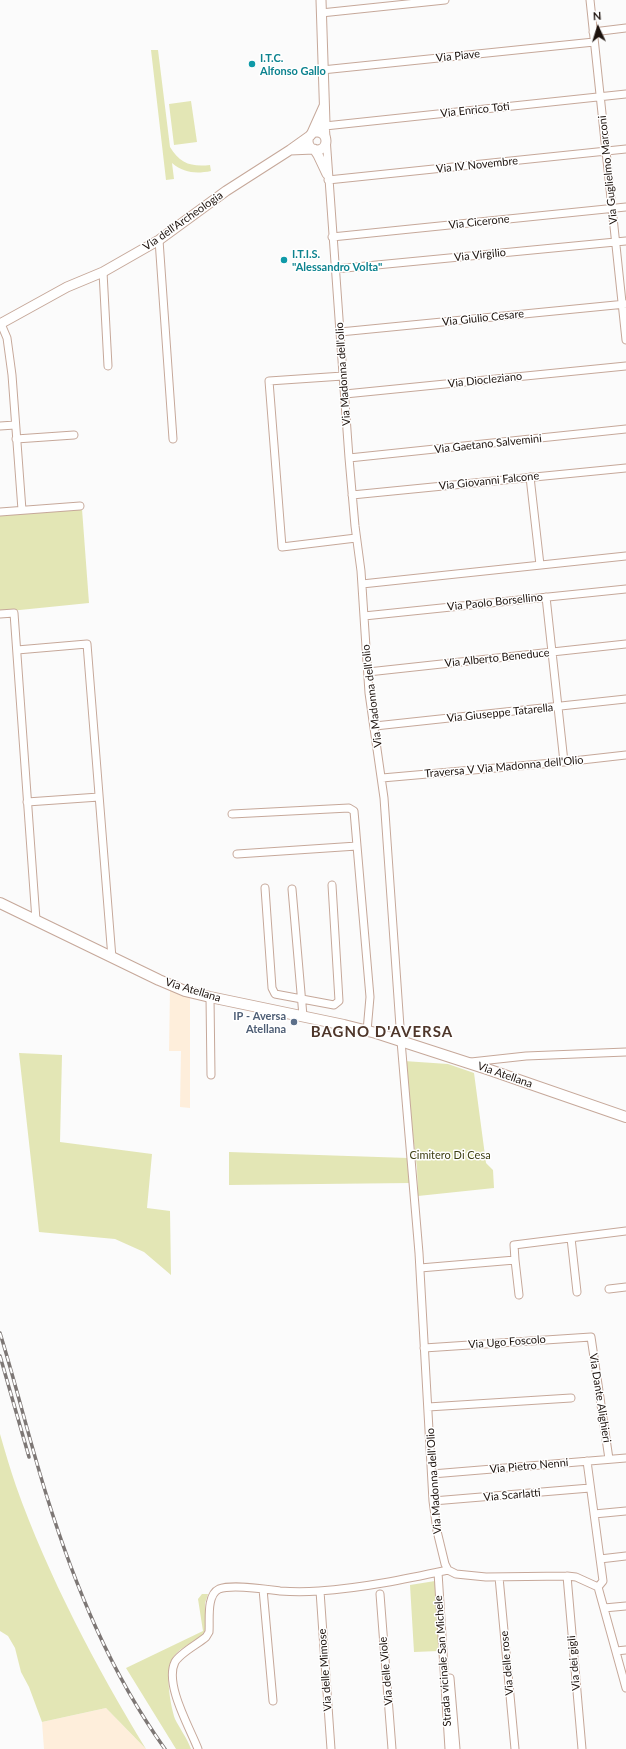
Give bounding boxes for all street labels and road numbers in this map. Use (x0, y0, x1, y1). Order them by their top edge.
street label: Via Piave (435, 47, 481, 65)
street label: Via Enrico Toti (440, 100, 510, 120)
street label: Via Guglielmo Marconi (596, 115, 620, 225)
street label: Via IV Novembre (435, 154, 519, 176)
street label: Via dell'Archeologia (141, 189, 225, 253)
street label: Via Cicerone (448, 212, 510, 232)
street label: Via Virgilio (453, 246, 507, 264)
street label: Via Giulio Cesare (441, 307, 525, 329)
street label: Via Madonna dell'olio (333, 322, 353, 426)
street label: Via Diocleziano (447, 370, 523, 390)
street label: Via Gaetano Salvemini (434, 432, 542, 456)
street label: Via Giovanni Falcone (438, 469, 540, 493)
street label: Via Paolo Borsellino (446, 590, 544, 614)
street label: Via Madonna dell'olio (359, 644, 385, 748)
street label: Via Alberto Beneduce (444, 646, 550, 670)
street label: Via Giuseppe Tatarella (446, 701, 554, 725)
street label: Traversa V Via Madonna dell'Olio (424, 753, 584, 781)
street label: Via Atellana (164, 975, 222, 1005)
street label: Via Atellana (476, 1059, 534, 1091)
street label: Via Ugo Foscolo (468, 1333, 546, 1351)
street label: Via Dante Alighieri (586, 1352, 614, 1444)
street label: Via Madonna dell'Olio (424, 1427, 444, 1535)
street label: Via Pietro Nenni (489, 1456, 569, 1476)
street label: Via Scarlatti (483, 1486, 541, 1504)
street label: Strada vicinale San Michele (432, 1595, 454, 1727)
street label: Via delle Mimose (316, 1628, 334, 1712)
street label: Via delle rose (498, 1630, 516, 1696)
street label: Via dei gigli (565, 1635, 583, 1691)
street label: Via delle Viole (376, 1636, 396, 1706)

